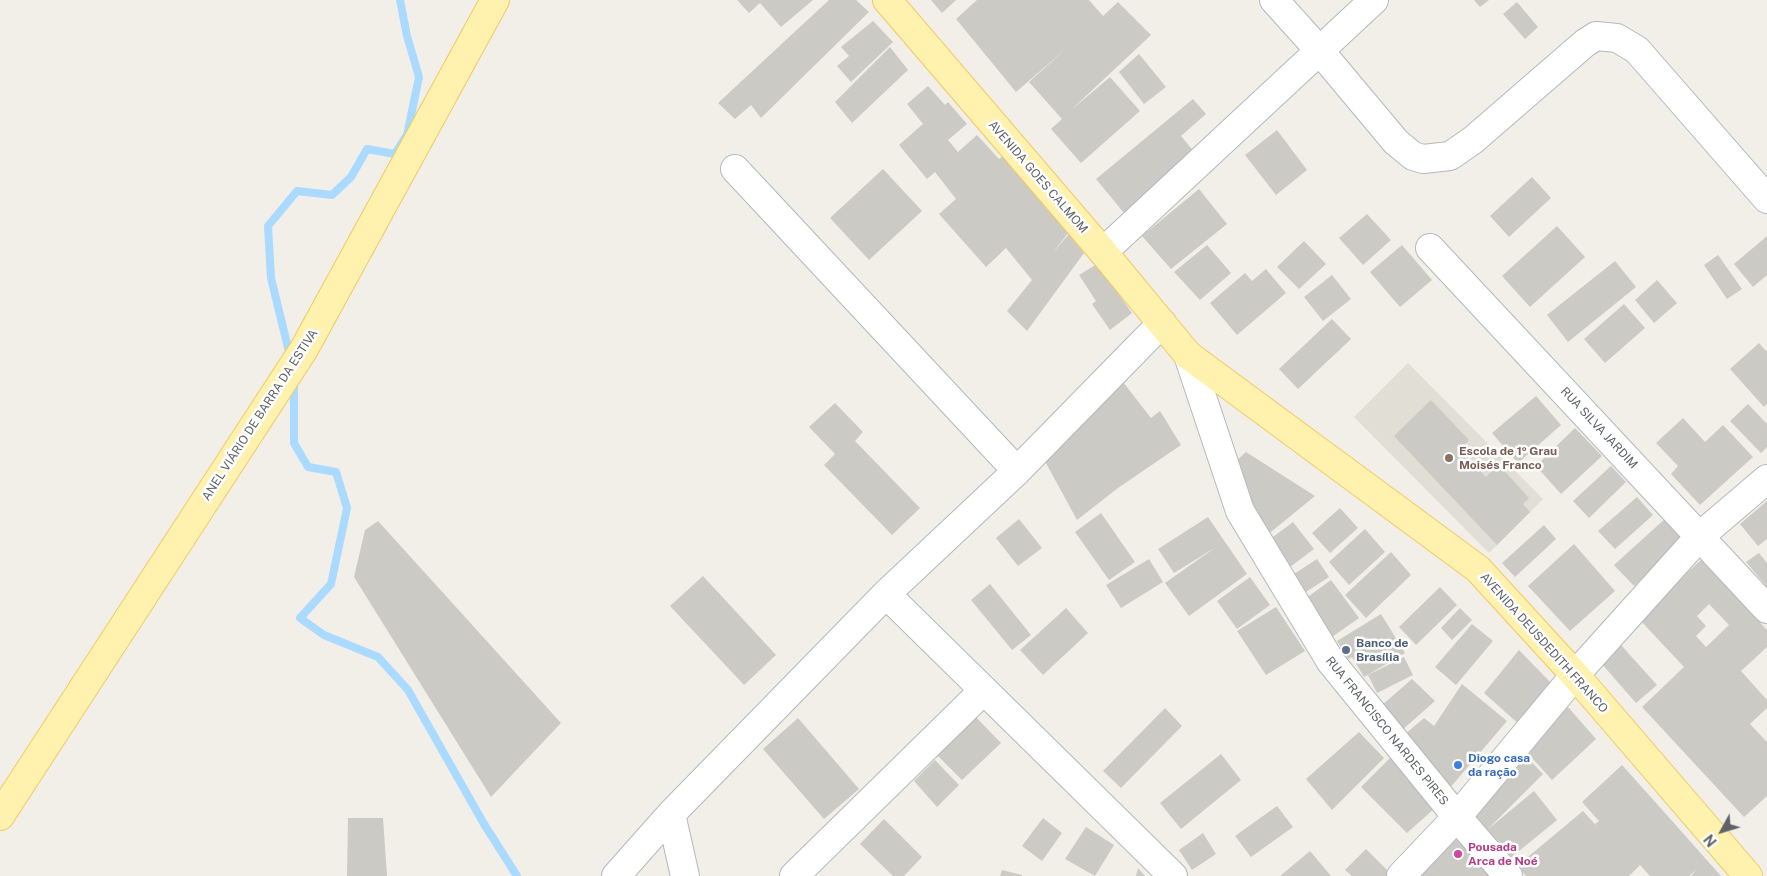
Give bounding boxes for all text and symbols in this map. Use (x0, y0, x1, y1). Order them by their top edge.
street label: AVENIDA GOES CALMOM (985, 118, 1091, 236)
street label: ANEL VIÁRIO DE BARRA DA ESTIVA (199, 327, 321, 503)
street label: RUA SILVA JARDIM (1558, 384, 1640, 472)
place label: Escola de 1º Grau Moisés Franco (1459, 444, 1557, 472)
marker: Escola de 1º Grau Moisés Franco (1443, 452, 1455, 464)
street label: AVENIDA DEUSDEDITH FRANCO (1477, 570, 1611, 716)
place label: Banco de Brasília (1356, 636, 1409, 664)
marker: Banco de Brasília (1340, 644, 1352, 656)
street label: RUA FRANCISCO NARDES PIRES (1323, 654, 1451, 808)
place label: Diogo casa da ração (1468, 751, 1530, 779)
marker: Diogo casa da ração (1452, 759, 1464, 771)
north arrow (1697, 806, 1747, 856)
text: N (1701, 831, 1720, 850)
place label: Pousada Arca de Noé (1468, 840, 1538, 868)
marker: Pousada Arca de Noé (1452, 848, 1464, 860)

